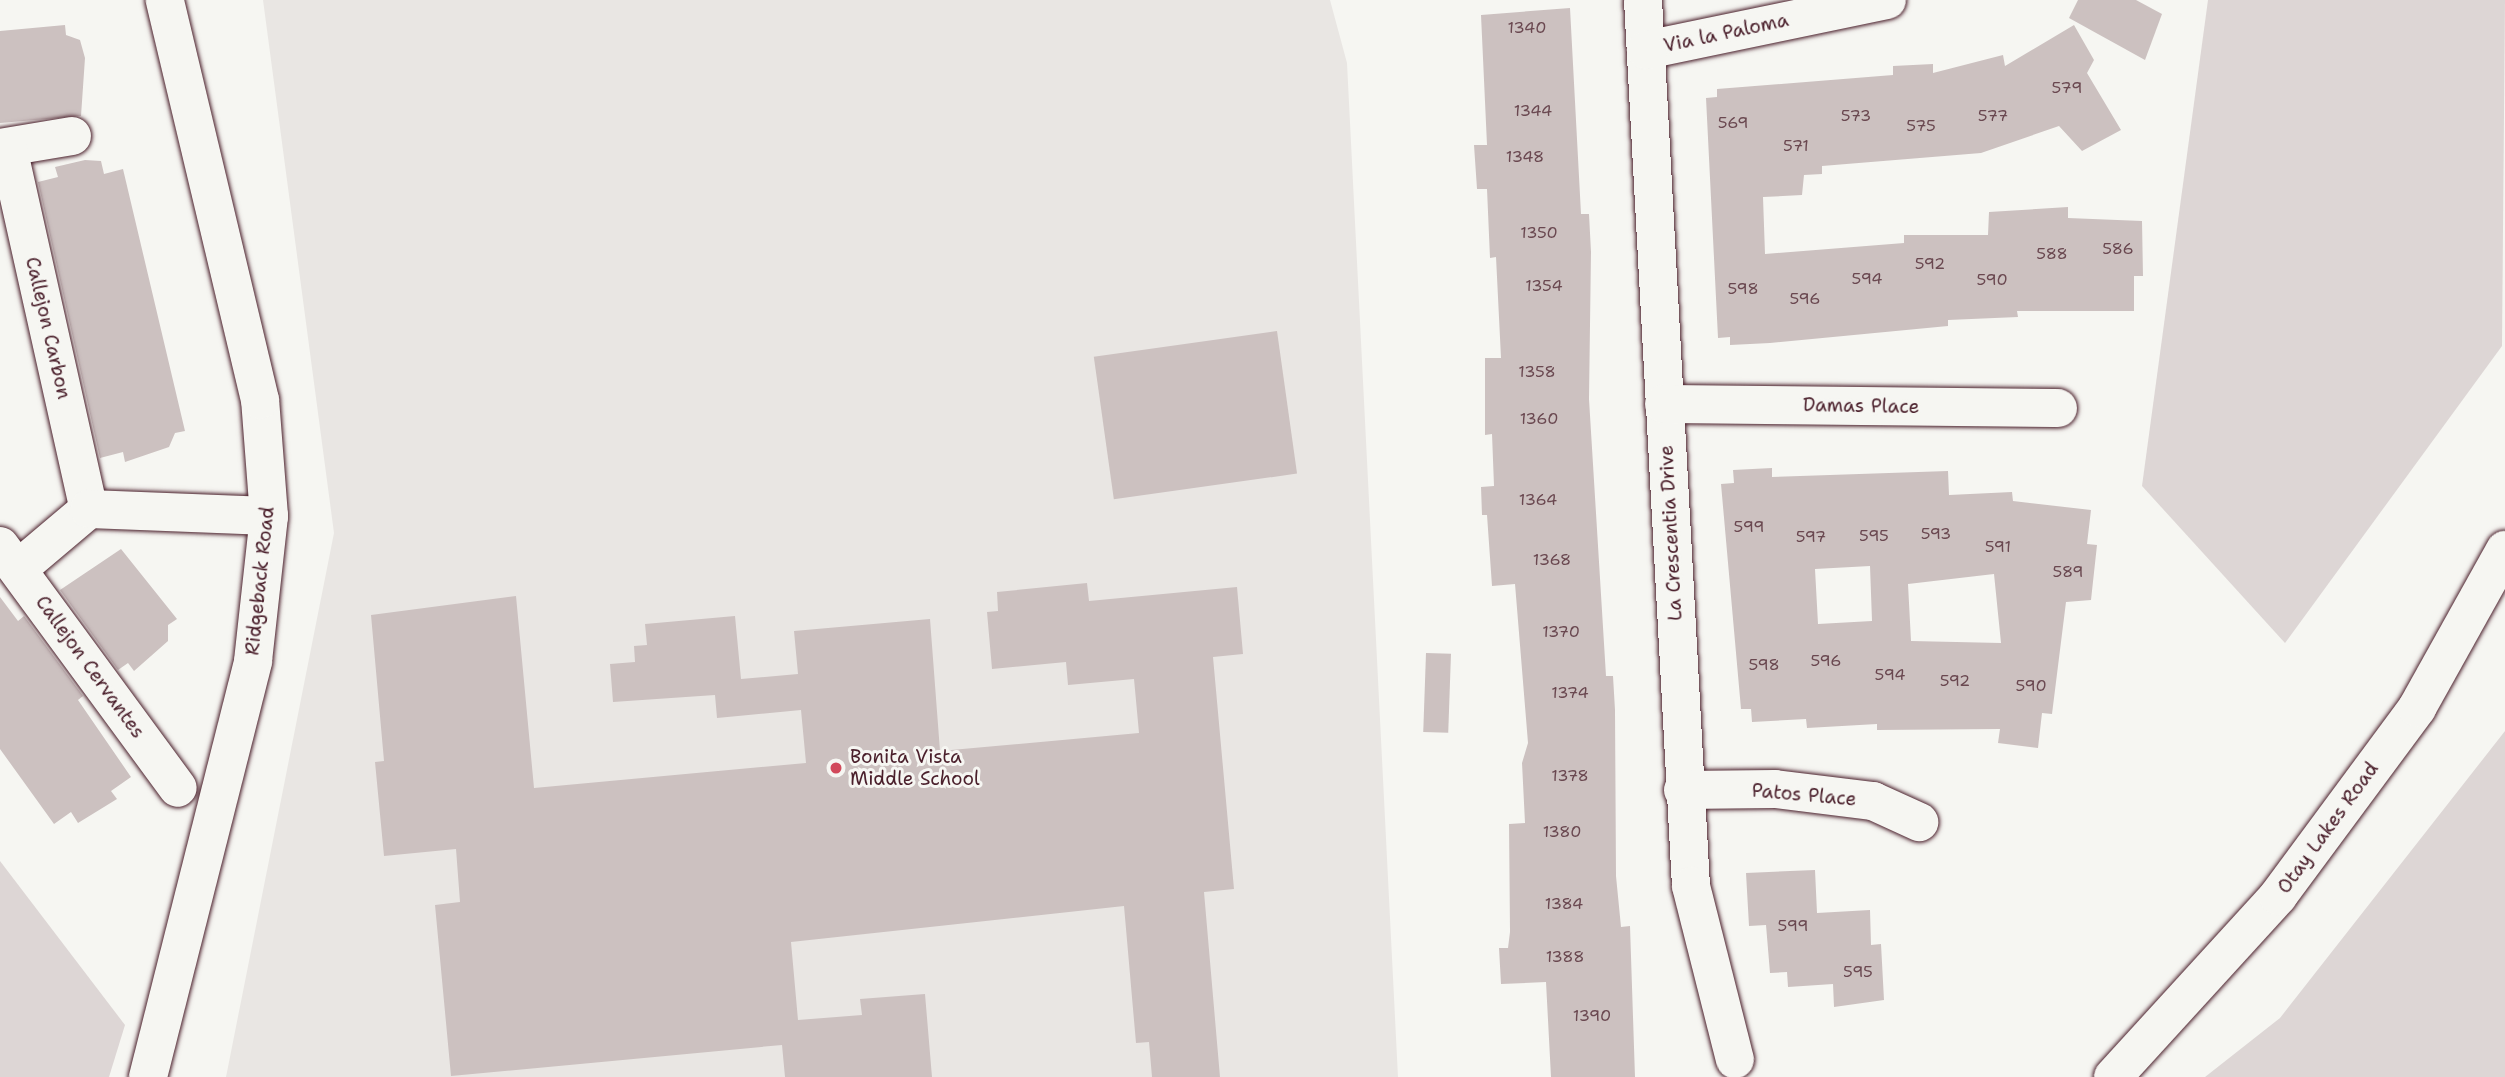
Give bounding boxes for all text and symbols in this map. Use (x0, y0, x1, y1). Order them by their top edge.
street label: Via la Paloma (1662, 9, 1790, 57)
house number: 1340 (1508, 18, 1546, 38)
house number: 579 (2052, 78, 2082, 98)
house number: 1344 (1514, 101, 1552, 121)
house number: 573 (1841, 106, 1871, 126)
house number: 577 (1978, 106, 2008, 126)
house number: 569 (1718, 113, 1748, 133)
house number: 575 (1906, 116, 1936, 136)
house number: 571 (1783, 136, 1809, 156)
house number: 1348 (1506, 147, 1544, 167)
house number: 1350 (1520, 223, 1558, 243)
house number: 586 (2102, 239, 2134, 259)
house number: 588 (2036, 244, 2068, 264)
house number: 592 (1915, 254, 1945, 274)
street label: Callejon Carbon (21, 255, 75, 401)
house number: 594 (1852, 269, 1882, 289)
house number: 590 (1976, 270, 2008, 290)
house number: 1354 (1525, 276, 1563, 296)
house number: 598 (1727, 279, 1759, 299)
house number: 596 (1789, 289, 1821, 309)
house number: 1358 (1518, 362, 1556, 382)
street label: Damas Place (1803, 394, 1919, 418)
house number: 1360 (1520, 409, 1558, 429)
street label: La Crescentia Drive (1655, 444, 1687, 622)
house number: 1364 (1519, 490, 1557, 510)
street label: Ridgeback Road (241, 506, 279, 656)
house number: 599 (1734, 517, 1764, 537)
house number: 593 (1921, 524, 1951, 544)
house number: 595 (1859, 526, 1889, 546)
house number: 597 (1796, 527, 1826, 547)
house number: 591 (1985, 537, 2011, 557)
house number: 1368 (1533, 550, 1571, 570)
house number: 589 (2052, 562, 2084, 582)
street label: Callejon Cervantes (31, 591, 149, 743)
house number: 1370 (1542, 622, 1580, 642)
house number: 596 (1810, 651, 1842, 671)
house number: 598 (1748, 655, 1780, 675)
house number: 594 (1875, 665, 1905, 685)
house number: 592 (1940, 671, 1970, 691)
house number: 590 (2015, 676, 2047, 696)
house number: 1374 (1551, 683, 1589, 703)
place label: Bonita Vista Middle School (850, 746, 980, 790)
street label: Otay Lakes Road (2273, 758, 2383, 898)
marker: Bonita Vista Middle School (828, 760, 844, 776)
house number: 1378 (1551, 766, 1589, 786)
street label: Patos Place (1751, 779, 1857, 811)
house number: 1380 (1543, 822, 1581, 842)
house number: 1384 (1545, 894, 1583, 914)
house number: 599 (1778, 916, 1808, 936)
house number: 1388 (1546, 947, 1584, 967)
house number: 595 (1843, 962, 1873, 982)
house number: 1390 (1573, 1006, 1611, 1026)

